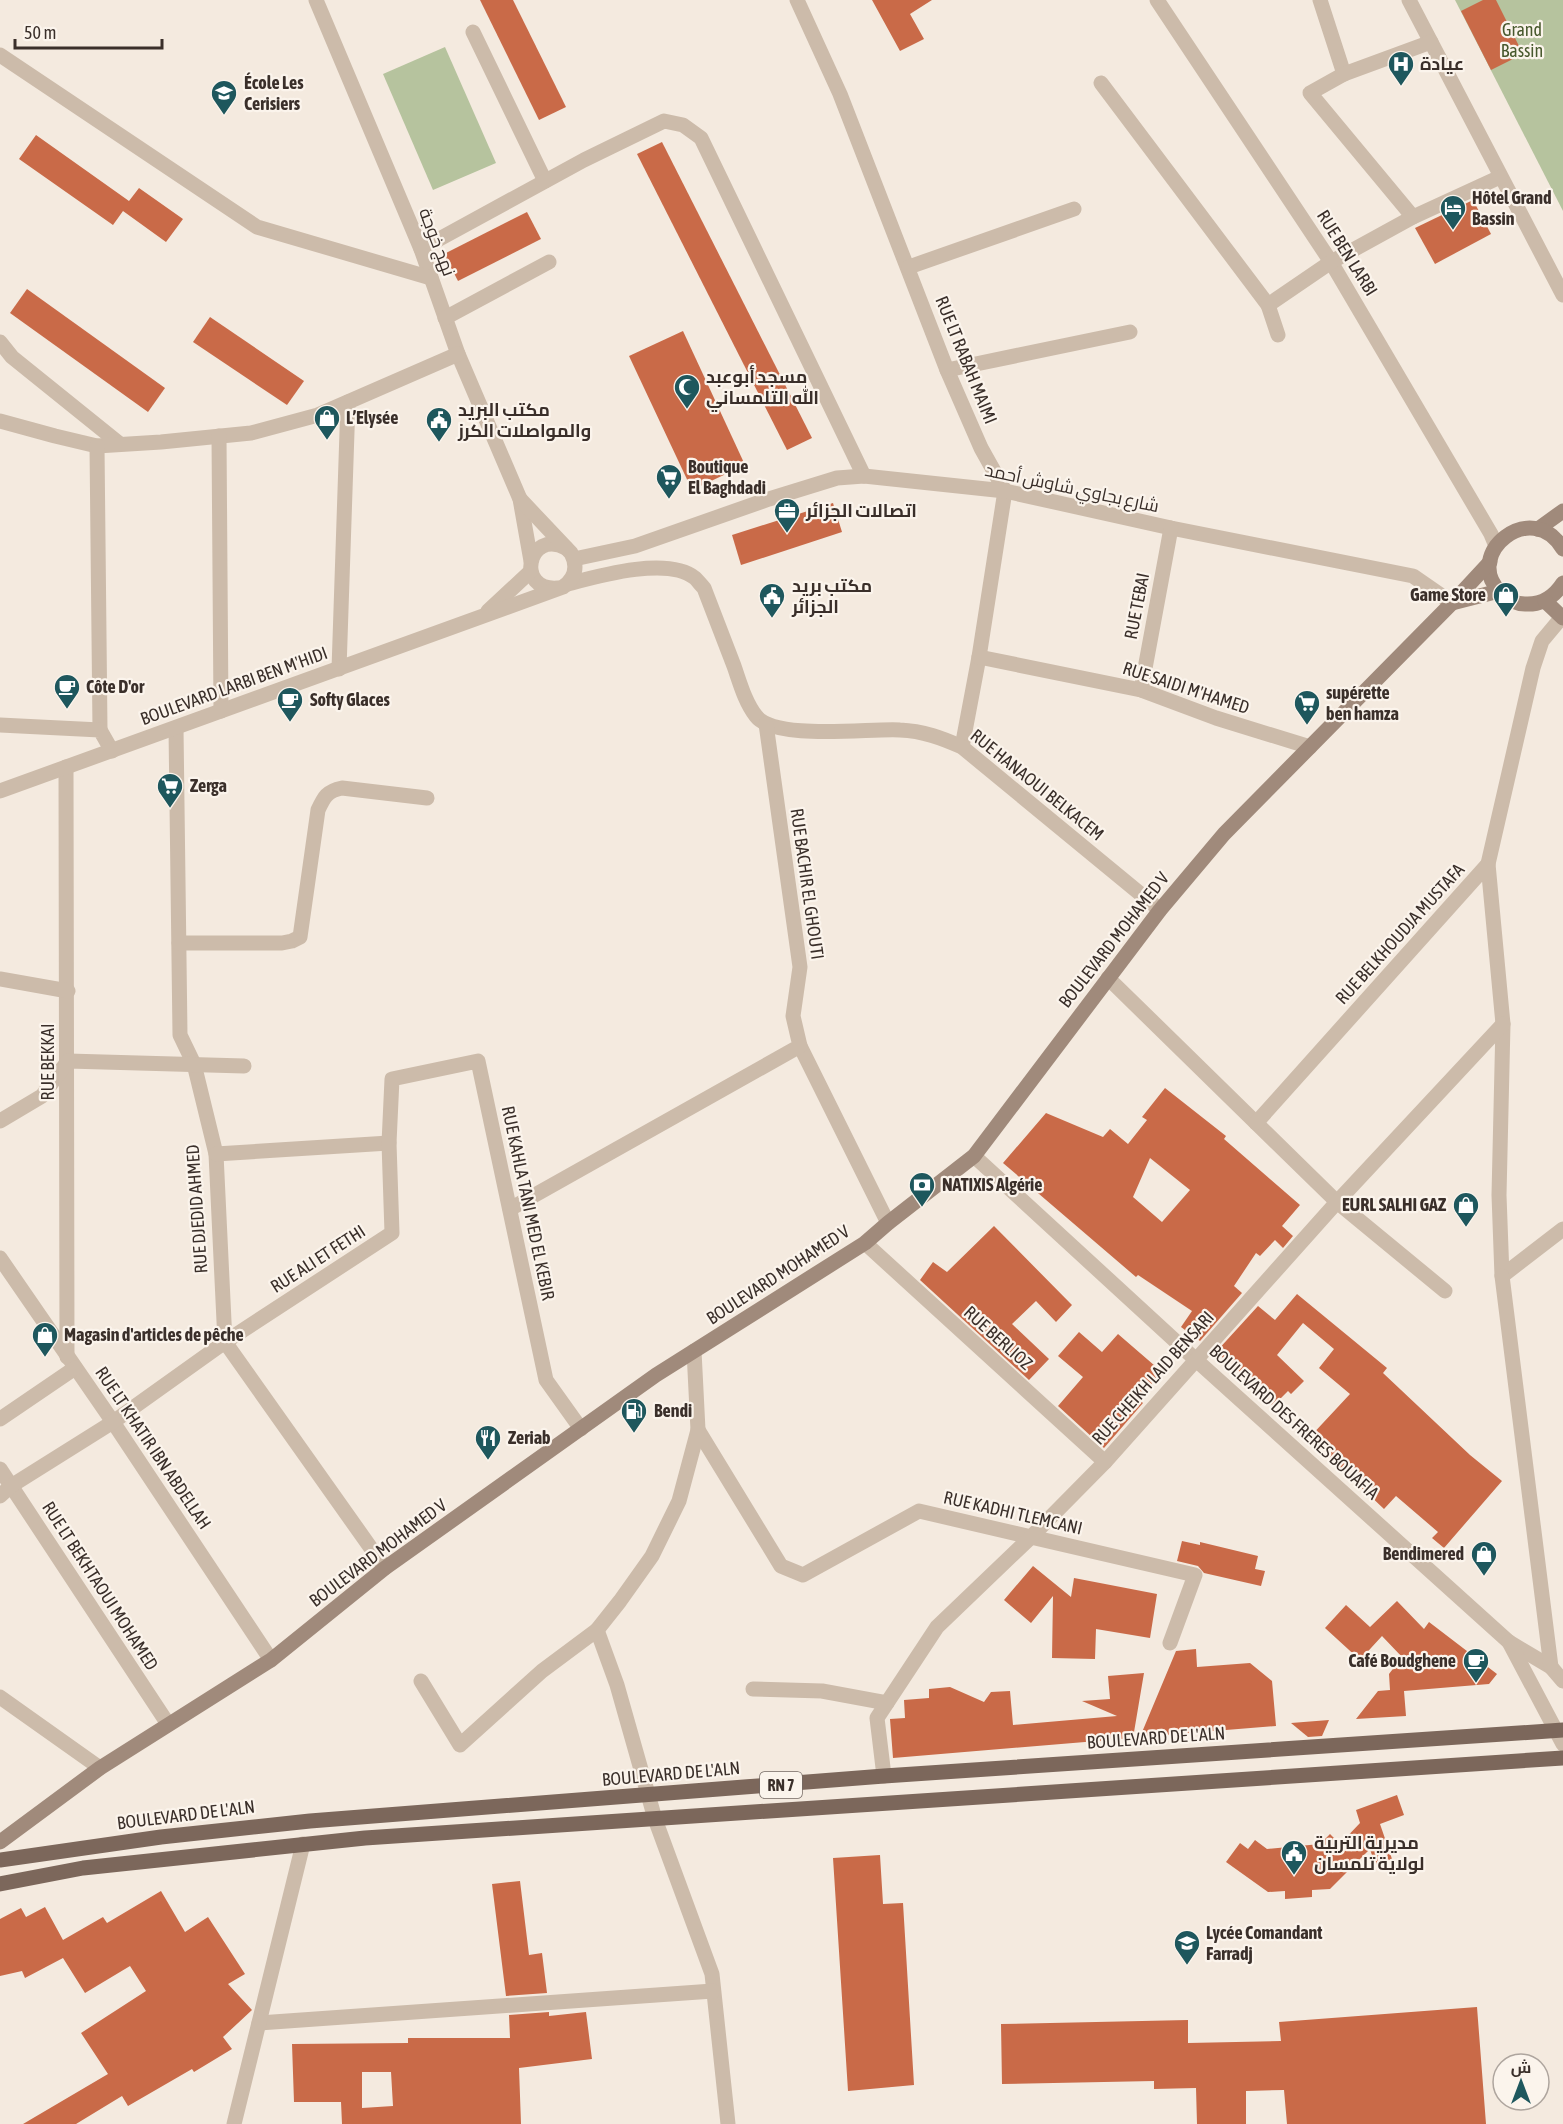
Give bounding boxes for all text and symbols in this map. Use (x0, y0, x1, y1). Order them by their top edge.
scale bar (15, 12, 162, 50)
park label: Grand Bassin (1501, 19, 1543, 61)
text: 50 m (24, 22, 56, 43)
hospital icon: عيادة (1386, 49, 1416, 87)
place label: عيادة (1420, 53, 1464, 74)
place label: École Les Cerisiers (244, 72, 304, 114)
school or university icon: École Les Cerisiers (209, 78, 239, 116)
place label: Hôtel Grand Bassin (1472, 187, 1551, 229)
hotel icon: Hôtel Grand Bassin (1438, 193, 1468, 231)
street label: نهج خوجة (413, 205, 460, 280)
street label: RUE BEN LARBI (1313, 206, 1382, 299)
street label: RUE LT RABAH MAIMI (931, 293, 1002, 427)
place label: مسجد أبوعبد الله التلمساني (706, 364, 819, 413)
mosque icon: مسجد أبوعبد الله التلمساني (672, 372, 702, 410)
place label: مكتب البريد والمواصلات الكرز (457, 399, 591, 442)
shop icon: L’Elysée (312, 403, 342, 441)
public building icon: مكتب البريد والمواصلات الكرز (424, 405, 454, 443)
place label: L’Elysée (346, 407, 398, 428)
place label: Boutique El Baghdadi (688, 456, 766, 498)
street label: شارع بجاوي شاوش أحمد (982, 459, 1161, 520)
supermarket icon: Boutique El Baghdadi (654, 462, 684, 500)
office icon: اتصالات الجزائر (772, 496, 802, 534)
place label: اتصالات الجزائر (805, 500, 917, 522)
street label: RUE TEBAI (1120, 571, 1153, 641)
place label: مكتب بريد الجزائر (791, 575, 872, 618)
shop icon: Game Store (1491, 580, 1521, 618)
public building icon: مكتب بريد الجزائر (757, 581, 787, 619)
place label: Game Store (1410, 584, 1486, 605)
street label: BOULEVARD LARBI BEN M'HIDI (137, 642, 330, 729)
street label: RUE SAIDI M'HAMED (1120, 657, 1252, 718)
cafe icon: Côte D'or (52, 672, 82, 710)
place label: Côte D'or (86, 676, 145, 697)
place label: supérette ben hamza (1326, 682, 1399, 724)
cafe icon: Softy Glaces (275, 685, 305, 723)
supermarket icon: supérette ben hamza (1292, 688, 1322, 726)
place label: Softy Glaces (310, 689, 391, 710)
street label: RUE HANAOUI BELKACEM (966, 724, 1108, 845)
supermarket icon: Zerga (155, 771, 185, 809)
place label: Zerga (190, 775, 227, 796)
street label: RUE BACHIR EL GHOUTI (786, 807, 829, 961)
street label: RUE BELKHOUDJA MUSTAFA (1331, 859, 1468, 1008)
street label: BOULEVARD MOHAMED V (1054, 868, 1173, 1012)
street label: RUE BEKKAI (37, 1023, 58, 1101)
street label: RUE KAHLA TANI MED EL KEBIR (498, 1104, 559, 1302)
street label: RUE DJEDID AHMED (182, 1144, 211, 1274)
bank icon: NATIXIS Algérie (907, 1170, 937, 1208)
place label: NATIXIS Algérie (942, 1174, 1042, 1195)
shop icon: EURL SALHI GAZ (1451, 1190, 1481, 1228)
place label: EURL SALHI GAZ (1342, 1194, 1447, 1215)
street label: RUE ALI ET FETHI (267, 1220, 369, 1297)
street label: BOULEVARD MOHAMED V (702, 1220, 853, 1329)
street label: RUE BERLIOZ (960, 1301, 1037, 1374)
street label: RUE CHEIKH LAID BENSARI (1087, 1307, 1218, 1449)
shop icon: Magasin d'articles de pêche (30, 1320, 60, 1358)
place label: Magasin d'articles de pêche (64, 1324, 244, 1345)
street label: BOULEVARD DES FRERES BOUAFIA (1205, 1340, 1383, 1503)
street label: RUE LT KHATIR IBN ABDELLAH (91, 1363, 216, 1533)
fuel station icon: Bendi (619, 1396, 649, 1434)
place label: Bendi (654, 1400, 692, 1421)
restaurant icon: Zeriab (473, 1423, 503, 1461)
place label: Zeriab (508, 1427, 551, 1448)
street label: RUE KADHI TLEMCANI (942, 1486, 1085, 1539)
street label: BOULEVARD MOHAMED V (305, 1494, 450, 1611)
street label: RUE LT BEKHTAOUI MOHAMED (38, 1497, 163, 1674)
shop icon: Bendimered (1469, 1539, 1499, 1577)
place label: Bendimered (1383, 1543, 1464, 1564)
cafe icon: Café Boudghene (1461, 1646, 1491, 1684)
place label: Café Boudghene (1348, 1650, 1456, 1671)
street label: BOULEVARD DE L'ALN (1086, 1722, 1226, 1753)
street label: BOULEVARD DE L'ALN (601, 1757, 741, 1790)
road number: RN 7 (760, 1772, 802, 1798)
street label: BOULEVARD DE L'ALN (116, 1796, 256, 1833)
place label: مديرية التربية لولاية تلمسان (1314, 1832, 1425, 1875)
public building icon: مديرية التربية لولاية تلمسان (1279, 1838, 1309, 1876)
place label: Lycée Comandant Farradj (1206, 1922, 1323, 1964)
school or university icon: Lycée Comandant Farradj (1172, 1928, 1202, 1966)
north arrow (1491, 2052, 1551, 2112)
text: ش (1511, 2058, 1531, 2077)

